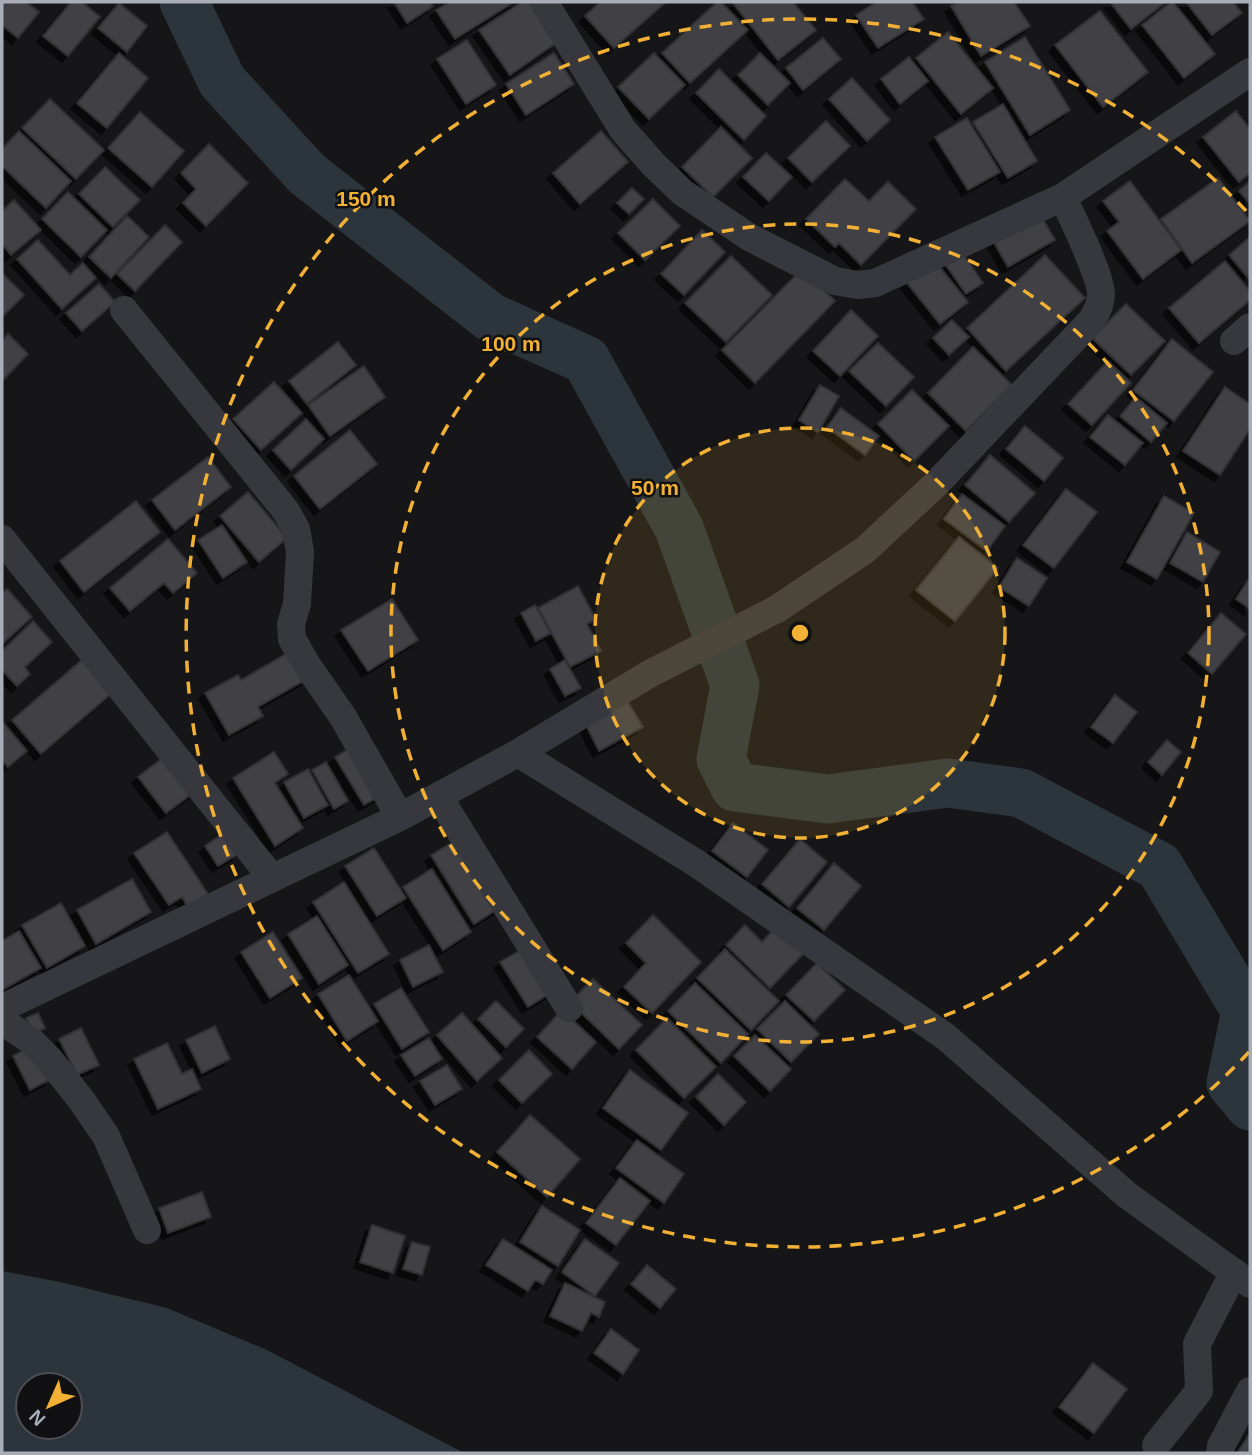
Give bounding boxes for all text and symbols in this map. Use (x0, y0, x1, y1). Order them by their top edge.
text: 150 m (336, 187, 396, 210)
text: 100 m (481, 332, 541, 355)
text: 50 m (631, 476, 679, 499)
centre of rings (788, 621, 812, 645)
north arrow (14, 1371, 84, 1441)
text: N (25, 1405, 50, 1430)

